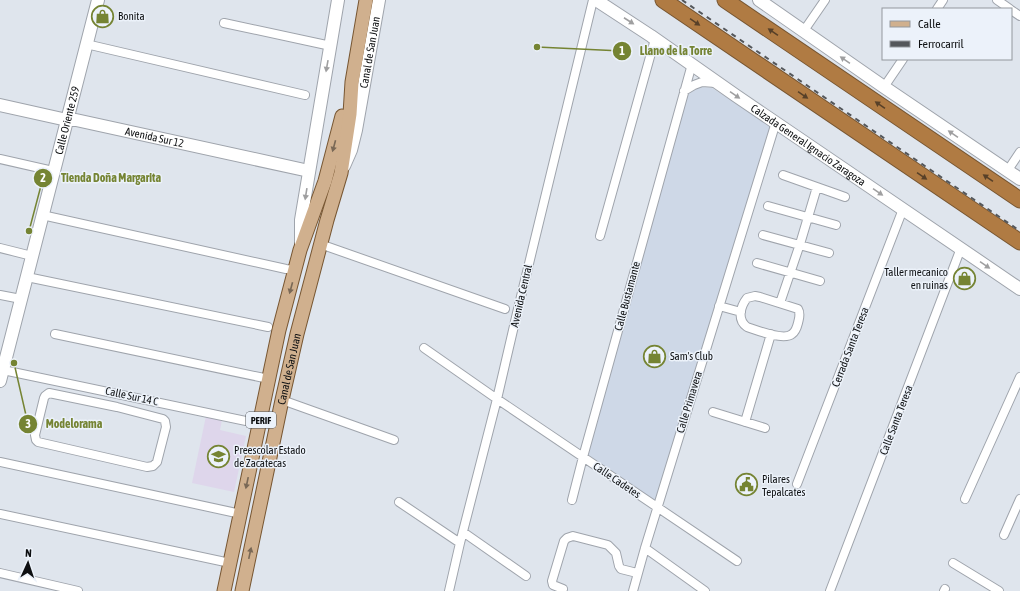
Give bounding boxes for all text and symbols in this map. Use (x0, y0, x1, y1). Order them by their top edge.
shop icon: Bonita (90, 3, 116, 29)
legend (882, 8, 1012, 60)
place label: Bonita (118, 10, 145, 22)
street label: Canal de San Juan (358, 15, 382, 89)
text: Calle (918, 17, 941, 31)
one-way arrow (623, 18, 634, 25)
one-way arrow (690, 18, 700, 26)
one-way arrow (767, 28, 778, 36)
text: Ferrocarril (918, 37, 965, 51)
callout: Llano de la Torre (612, 39, 721, 63)
text: 1 (619, 44, 625, 58)
text: Llano de la Torre (640, 44, 713, 58)
one-way arrow (840, 56, 850, 64)
one-way arrow (324, 60, 330, 72)
street label: Calle Oriente 259 (52, 85, 82, 156)
one-way arrow (797, 91, 808, 99)
one-way arrow (730, 92, 741, 99)
one-way arrow (875, 101, 885, 109)
street label: Calzada General Ignacio Zaragoza (749, 102, 868, 188)
street label: Avenida Sur 12 (124, 125, 185, 149)
one-way arrow (947, 130, 958, 138)
one-way arrow (331, 140, 337, 152)
callout: Tienda Doña Margarita (33, 166, 169, 190)
text: 2 (40, 171, 46, 185)
text: Tienda Doña Margarita (61, 171, 161, 185)
one-way arrow (917, 172, 927, 180)
one-way arrow (982, 174, 993, 182)
one-way arrow (302, 188, 308, 200)
one-way arrow (872, 188, 883, 196)
street label: Calle Bustamante (612, 260, 642, 332)
one-way arrow (980, 261, 990, 269)
street label: Avenida Central (508, 263, 534, 329)
shop icon: Taller mecanico en ruinas (951, 265, 977, 291)
place label: Taller mecanico en ruinas (884, 266, 948, 291)
one-way arrow (287, 282, 293, 294)
street label: Cerrada Santa Teresa (829, 305, 871, 389)
street label: Canal de San Juan (275, 332, 303, 406)
shop icon: Sam's Club (642, 343, 668, 369)
place label: Sam's Club (670, 350, 713, 362)
street label: Calle Primavera (674, 370, 704, 434)
street label: Calle Santa Teresa (877, 384, 915, 456)
street label: Calle Sur 14 C (104, 385, 160, 407)
callout: Modelorama (18, 412, 110, 436)
road number: PERIF (246, 412, 276, 428)
text: 3 (25, 417, 31, 431)
text: Modelorama (46, 417, 103, 431)
school or university icon: Preescolar Estado de Zacatecas (206, 443, 232, 469)
place label: Preescolar Estado de Zacatecas (234, 444, 306, 469)
street label: Calle Cadetes (591, 460, 643, 500)
public building icon: Pilares Tepalcates (733, 472, 759, 498)
place label: Pilares Tepalcates (762, 473, 806, 498)
one-way arrow (244, 477, 250, 489)
north arrow (8, 543, 48, 583)
text: N (25, 547, 32, 559)
one-way arrow (248, 547, 254, 559)

